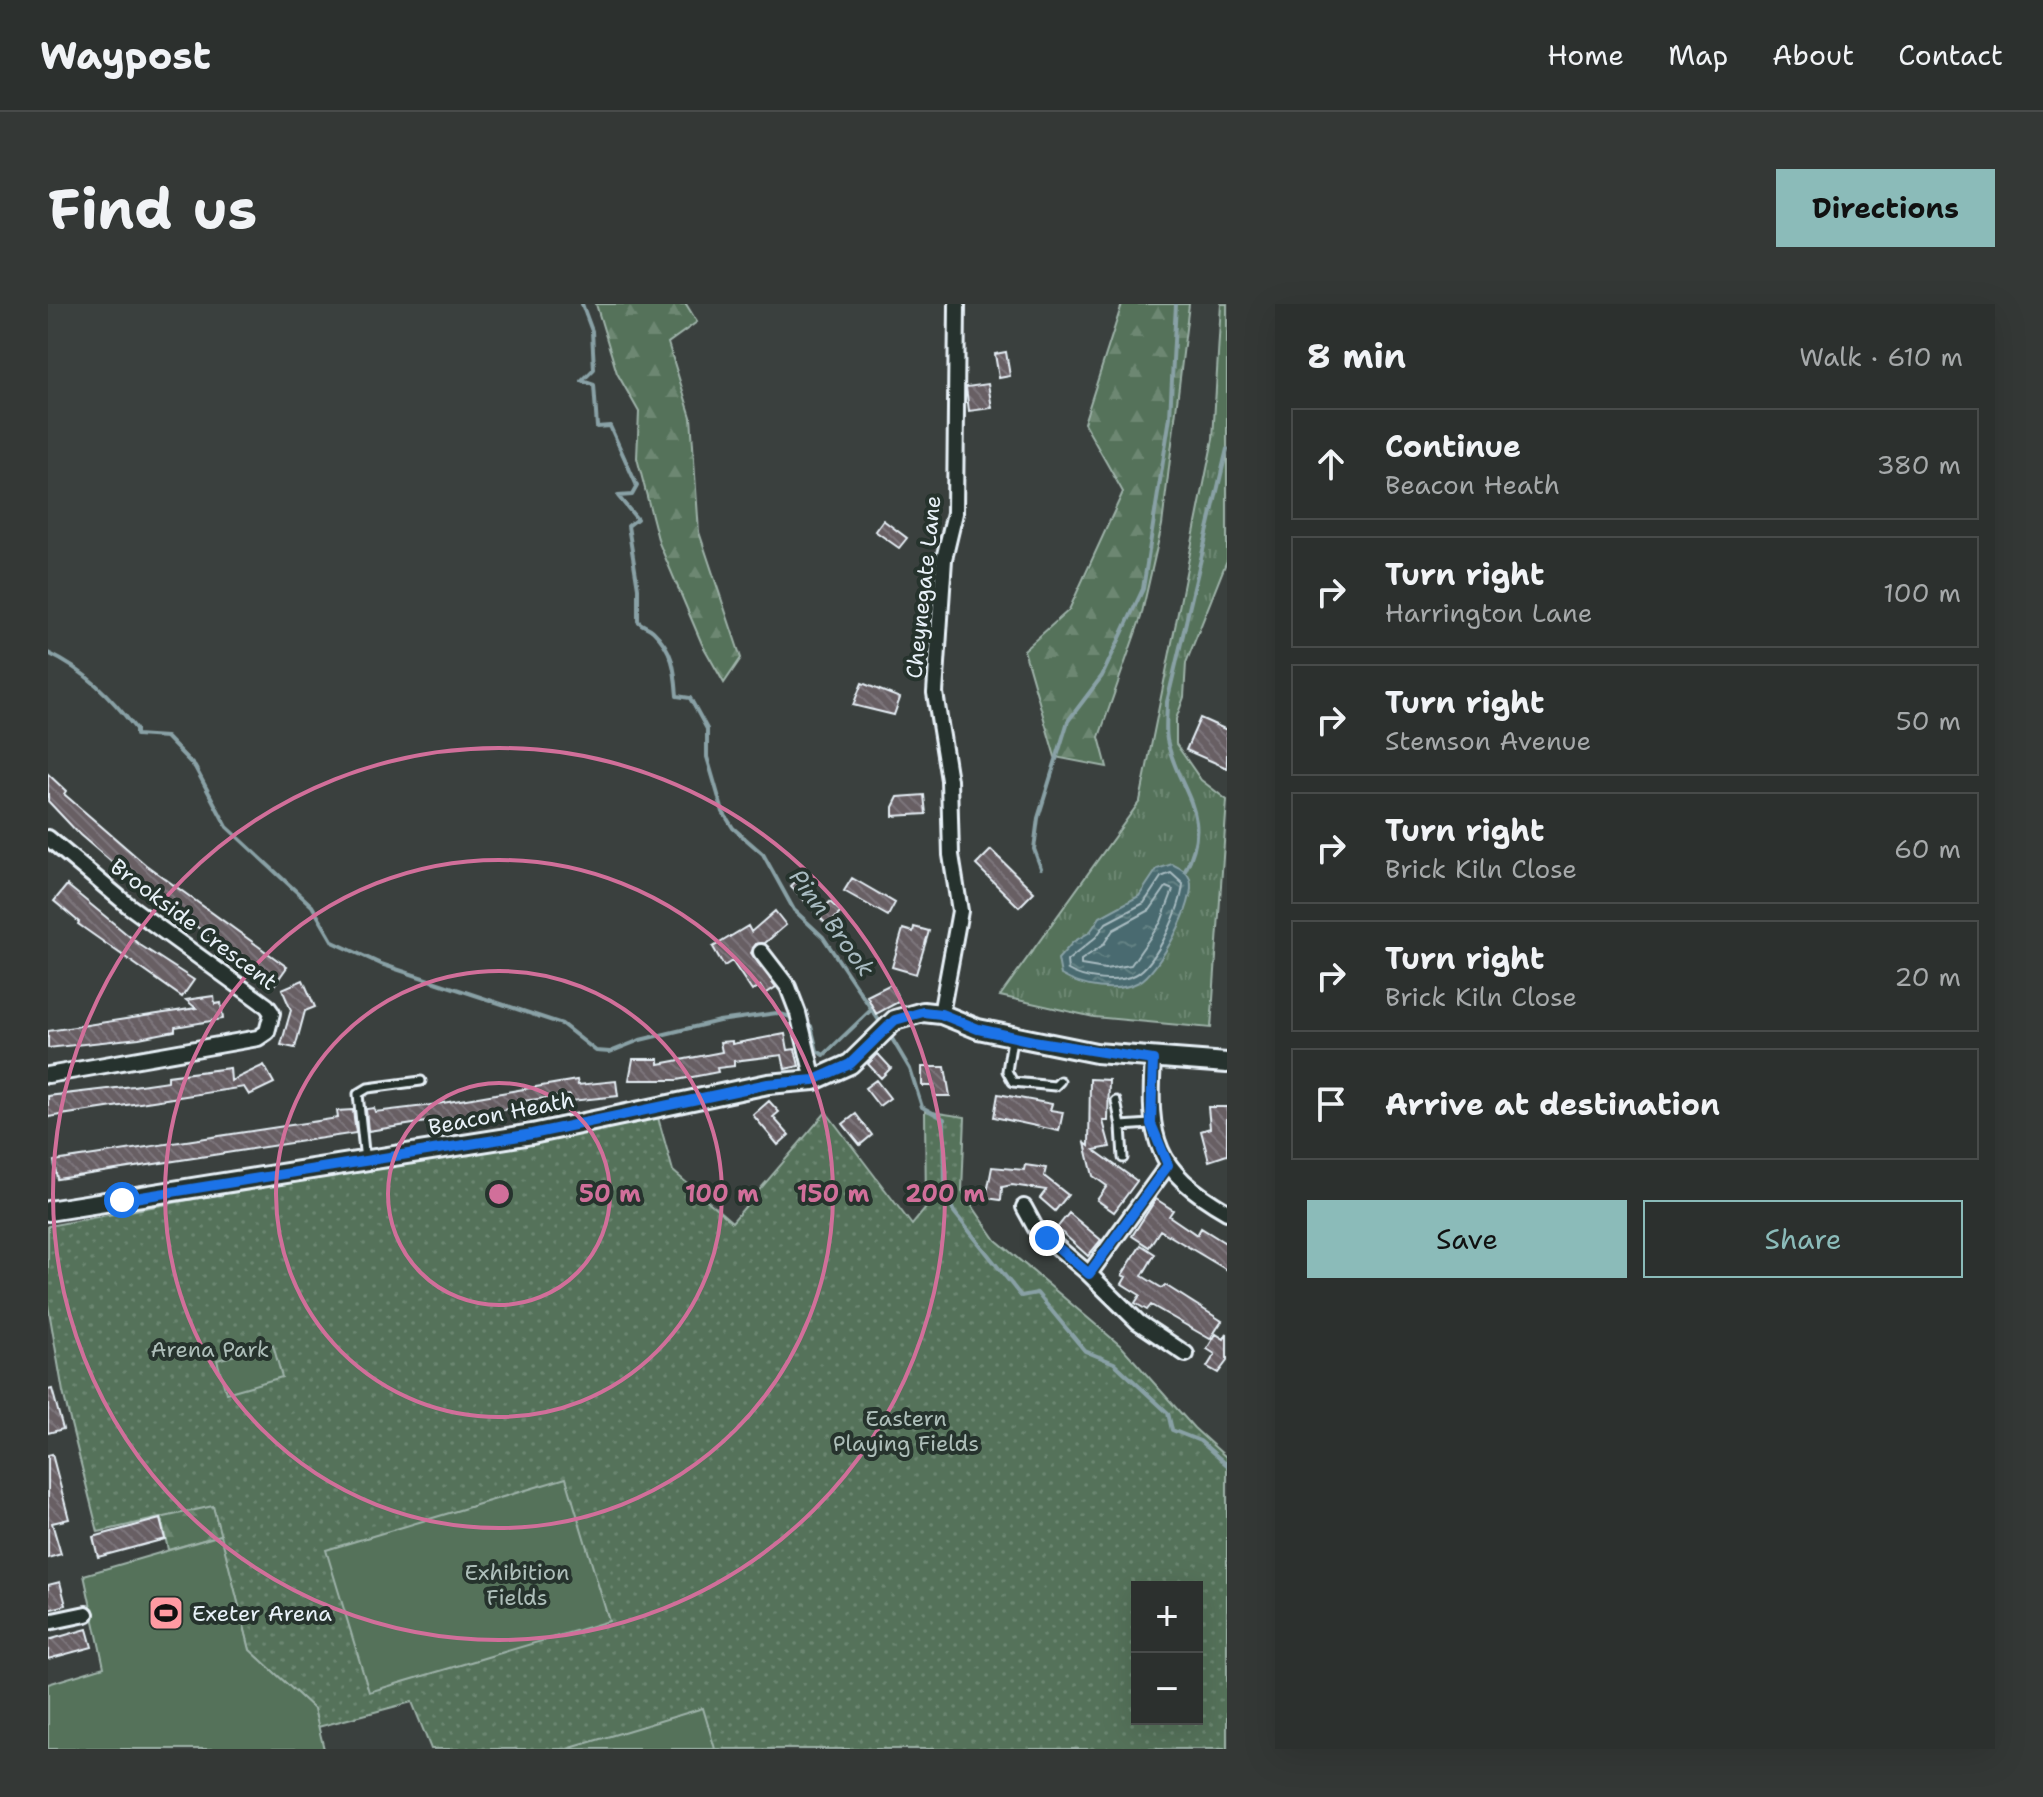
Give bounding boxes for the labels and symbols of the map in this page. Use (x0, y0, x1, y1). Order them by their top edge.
street label: Cheynegate Lane (899, 494, 948, 680)
street label: Brookside Crescent (105, 852, 283, 997)
water label: Pinn Brook (782, 863, 882, 983)
street label: Beacon Heath (426, 1085, 577, 1142)
text: 50 m (579, 1178, 641, 1210)
text: 100 m (685, 1178, 759, 1210)
text: 150 m (797, 1178, 869, 1210)
text: 200 m (905, 1178, 985, 1210)
centre of rings (485, 1180, 513, 1208)
route start (104, 1182, 140, 1218)
route end (1029, 1220, 1065, 1256)
park label: Arena Park (151, 1335, 269, 1364)
park label: Eastern Playing Fields (833, 1404, 979, 1458)
park label: Exhibition Fields (465, 1558, 569, 1612)
sports icon: Exeter Arena (147, 1594, 185, 1632)
place label: Exeter Arena (192, 1599, 332, 1628)

